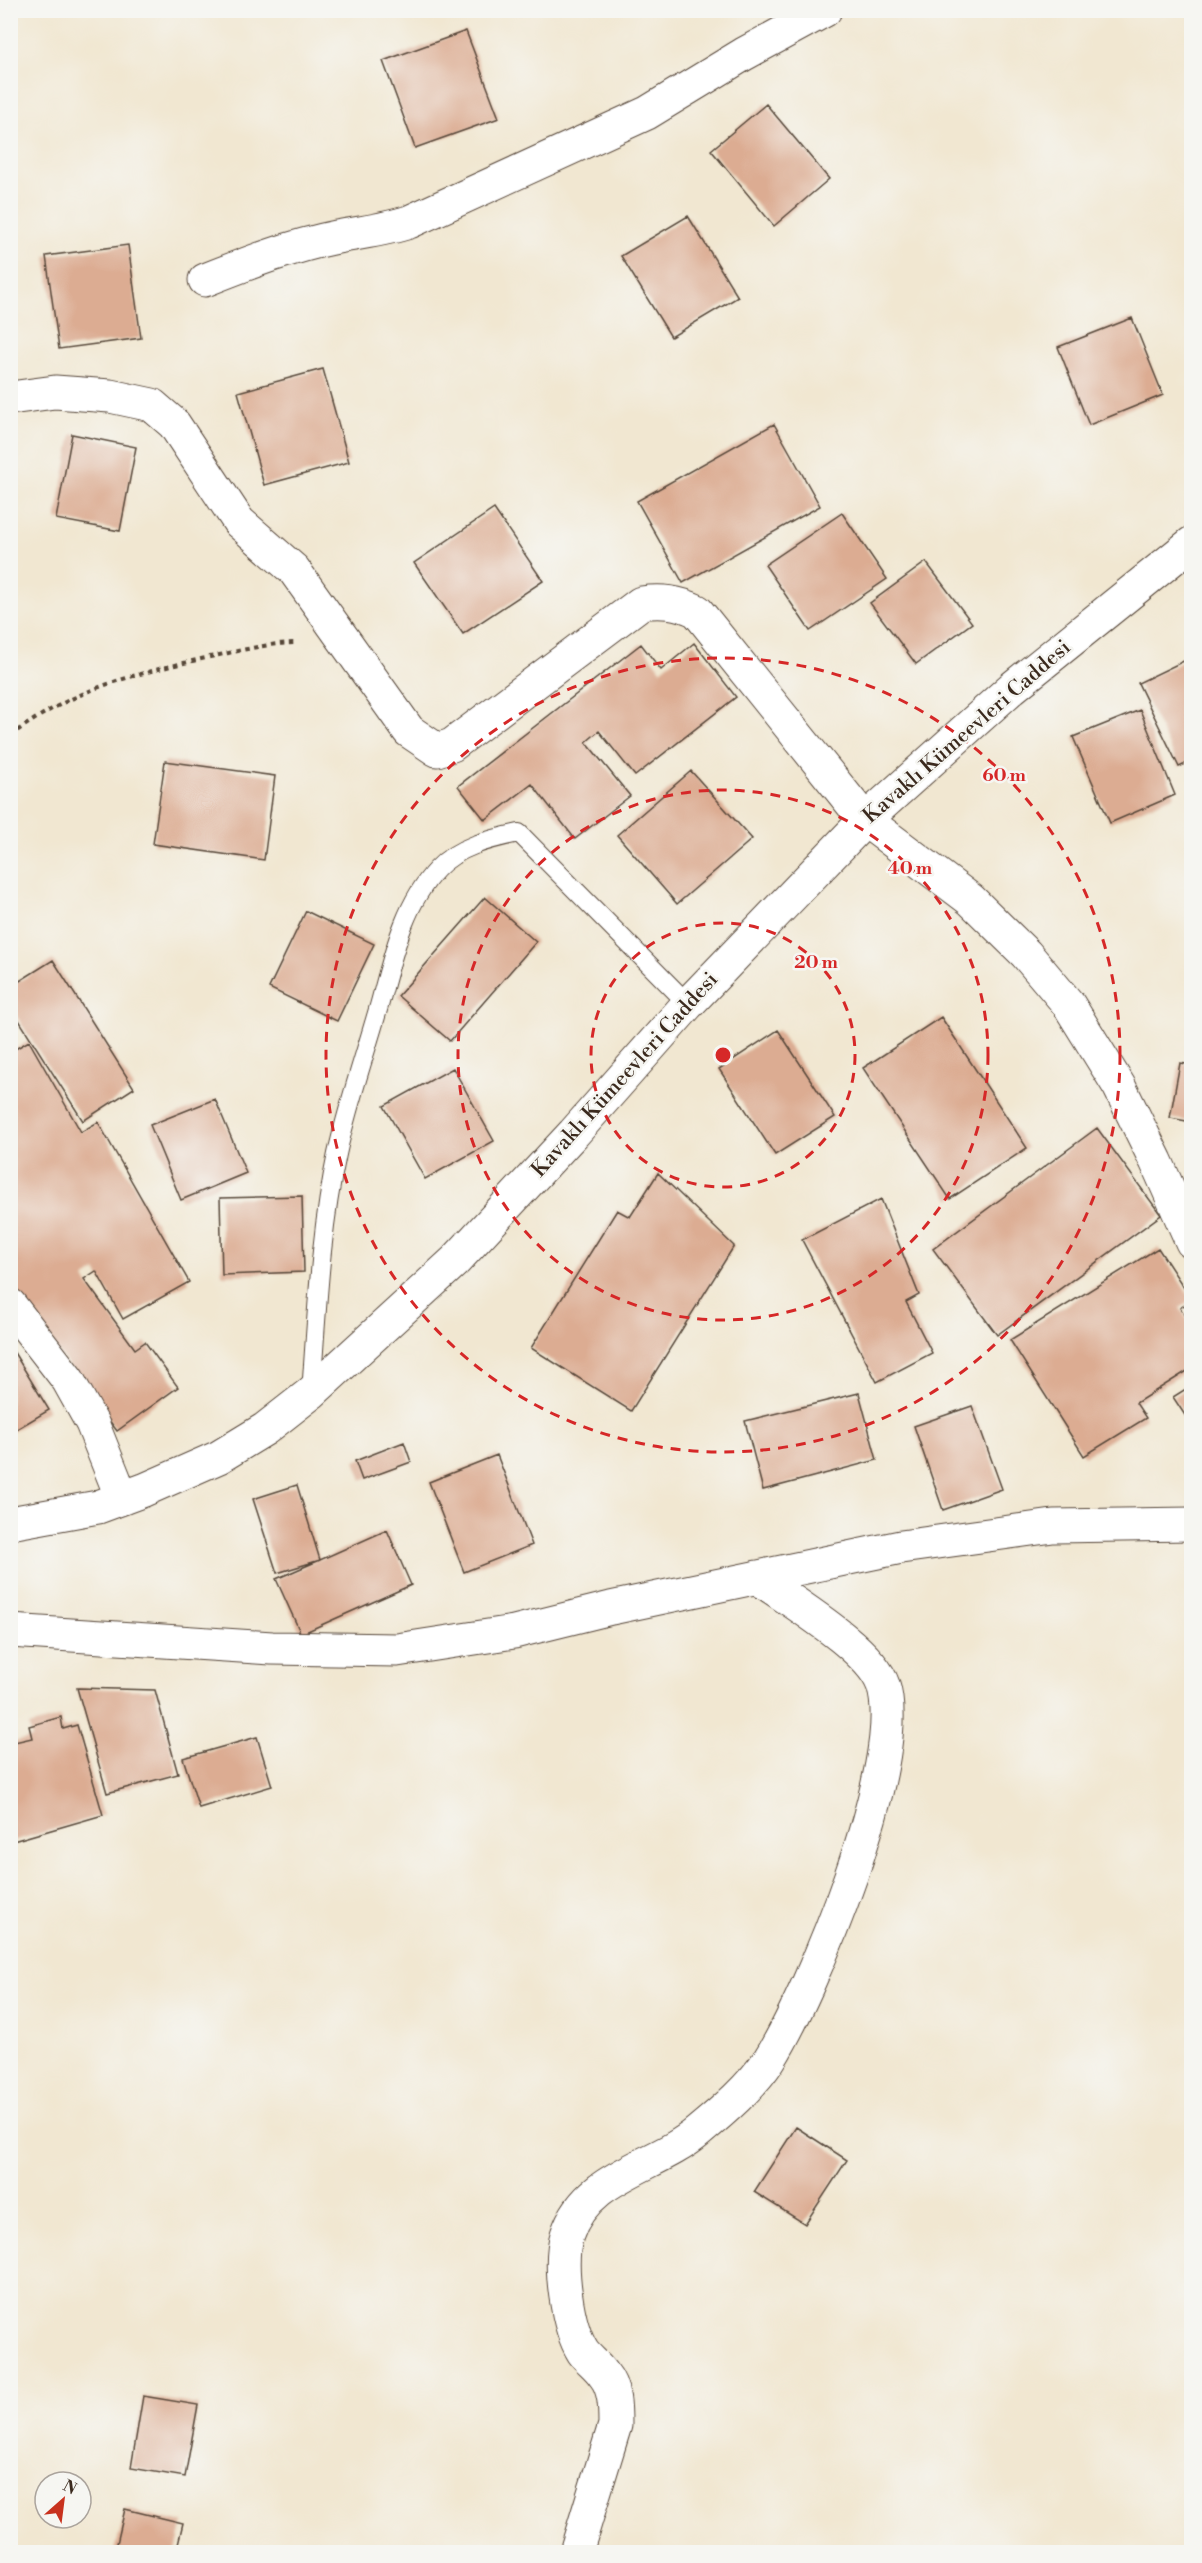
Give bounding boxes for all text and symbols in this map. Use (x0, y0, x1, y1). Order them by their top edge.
street label: Kavaklı Kümeevleri Caddesi (858, 635, 1076, 829)
text: 60 m (982, 764, 1026, 787)
text: 40 m (888, 857, 933, 880)
text: 20 m (794, 951, 838, 974)
street label: Kavaklı Kümeevleri Caddesi (526, 967, 724, 1183)
centre of rings (713, 1045, 733, 1065)
north arrow (33, 2470, 93, 2530)
text: N (59, 2476, 80, 2500)

